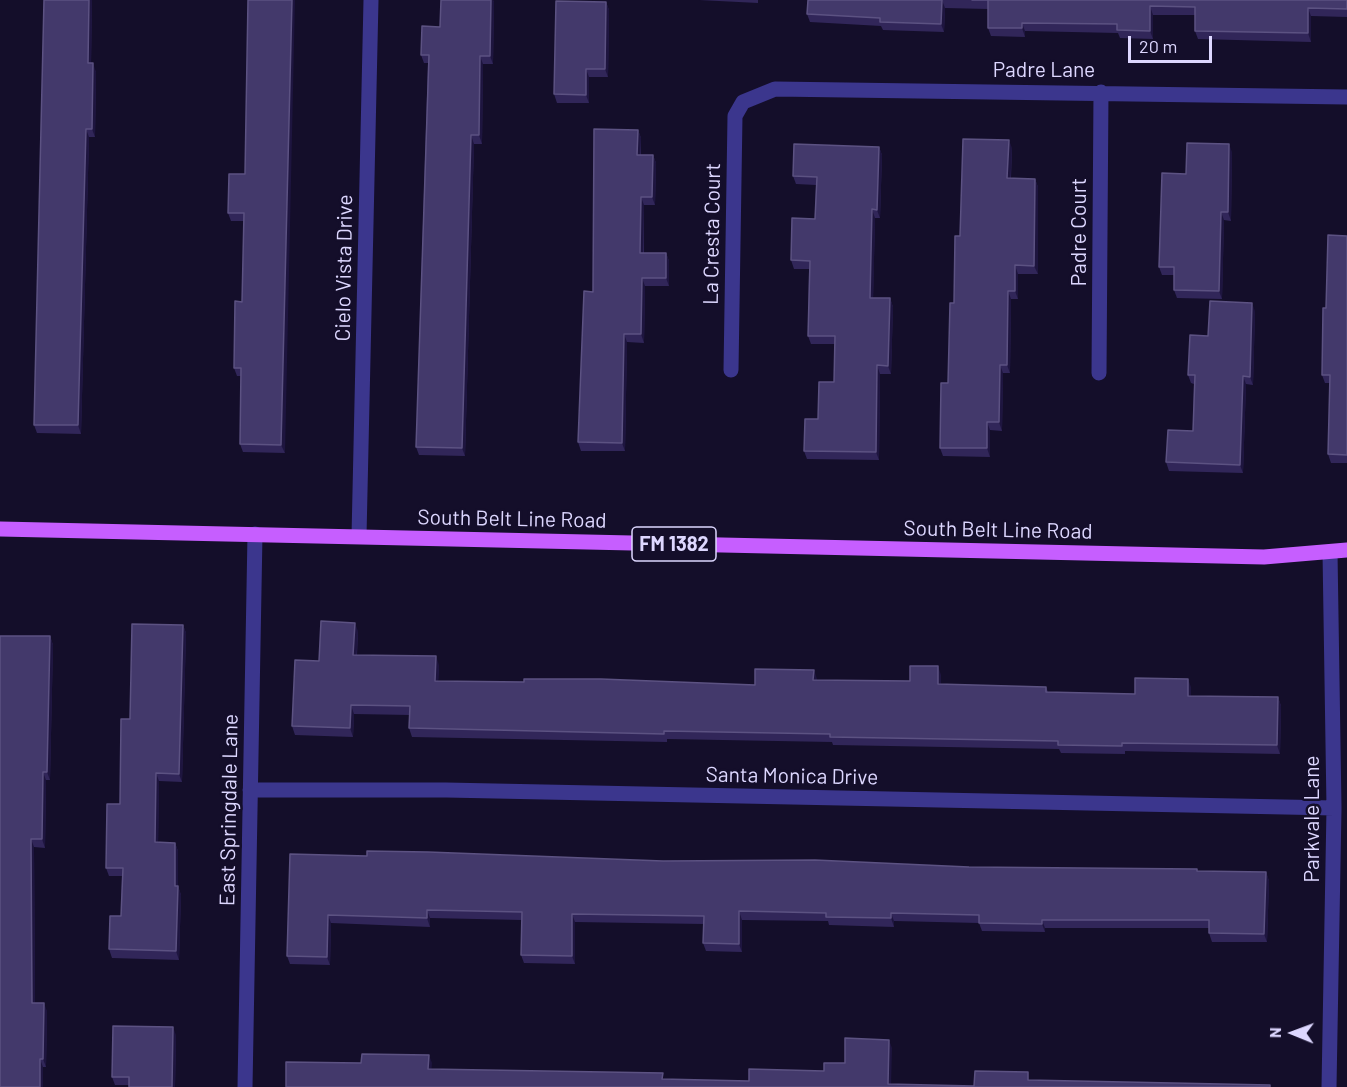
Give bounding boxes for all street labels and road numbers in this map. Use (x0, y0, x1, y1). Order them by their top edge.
street label: Padre Lane (993, 57, 1095, 83)
street label: La Cresta Court (698, 163, 726, 305)
street label: Padre Court (1066, 178, 1092, 286)
street label: Cielo Vista Drive (330, 194, 358, 342)
street label: South Belt Line Road (417, 505, 607, 533)
street label: South Belt Line Road (903, 516, 1093, 544)
road number: FM 1382 (632, 527, 716, 561)
street label: East Springdale Lane (215, 714, 243, 906)
street label: Parkvale Lane (1299, 756, 1325, 882)
street label: Santa Monica Drive (705, 762, 879, 790)

